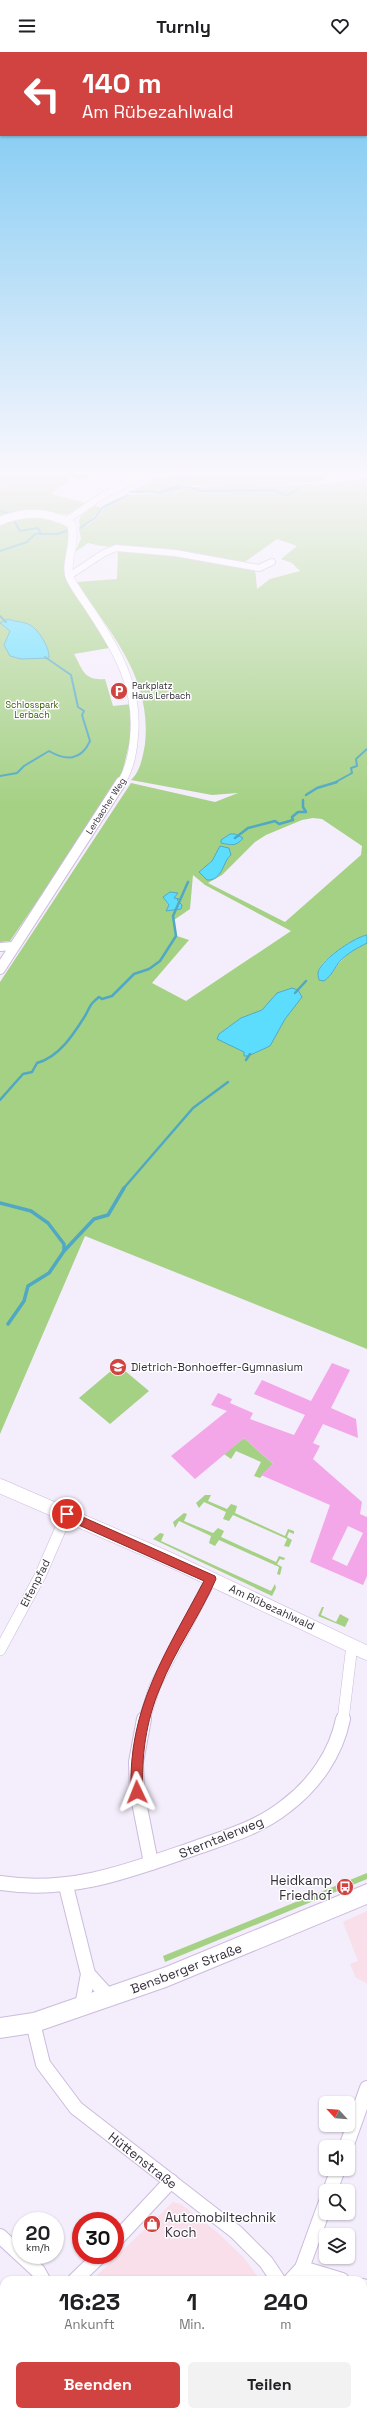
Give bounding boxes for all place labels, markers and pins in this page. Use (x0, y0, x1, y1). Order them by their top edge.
place label: Parkplatz Haus Lerbach (132, 680, 191, 702)
parking icon: Parkplatz Haus Lerbach (109, 681, 129, 701)
school or university icon: Dietrich-Bonhoeffer-Gymnasium (108, 1357, 128, 1377)
place label: Dietrich-Bonhoeffer-Gymnasium (131, 1360, 303, 1374)
pin (50, 1497, 84, 1531)
place label: Heidkamp Friedhof (270, 1872, 332, 1904)
bus stop icon: Heidkamp Friedhof (335, 1877, 355, 1897)
place label: Automobiltechnik Koch (165, 2209, 276, 2241)
shop icon: Automobiltechnik Koch (142, 2214, 162, 2234)

